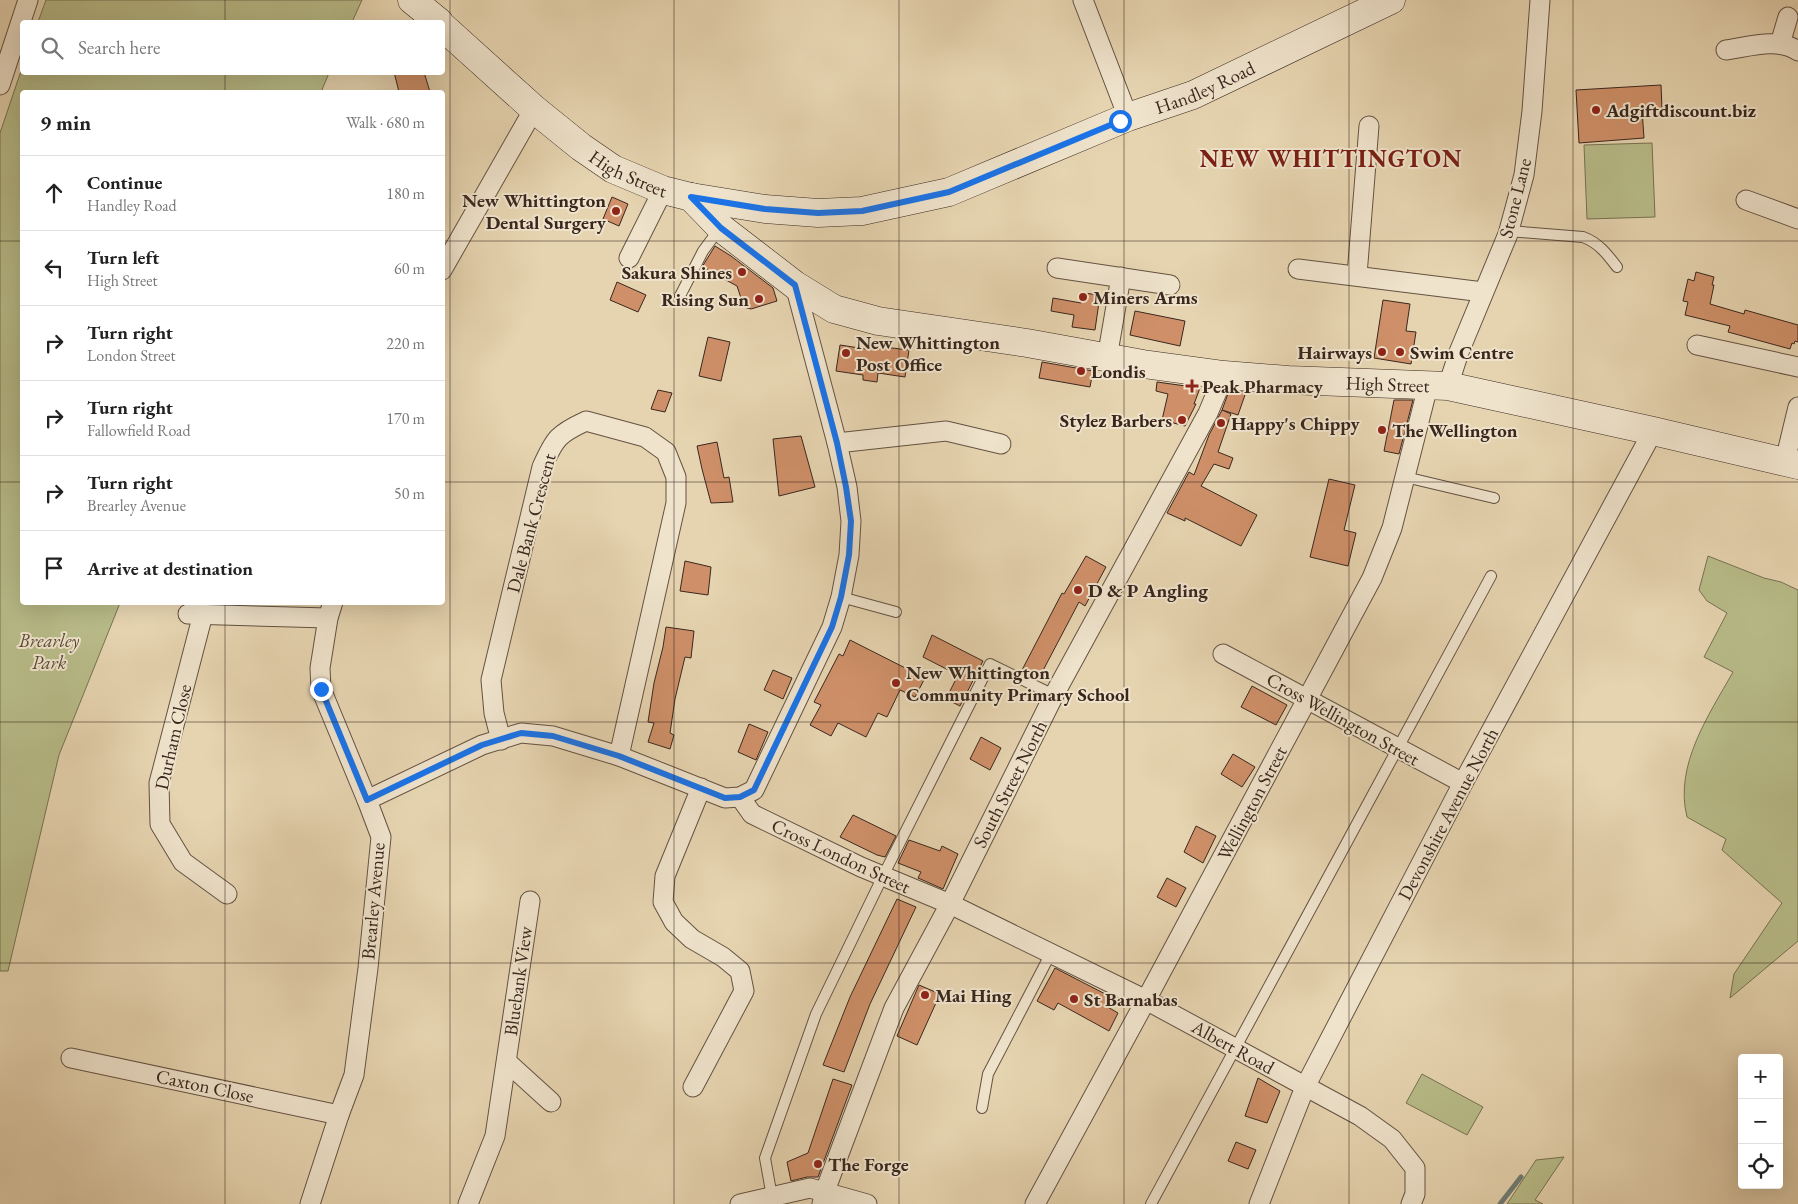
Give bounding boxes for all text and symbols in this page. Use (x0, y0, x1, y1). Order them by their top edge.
search box (20, 20, 445, 75)
icon: search (38, 34, 66, 62)
text: Search here (78, 35, 160, 60)
street label: Handley Road (1152, 55, 1259, 119)
place label: Adgiftdiscount.biz (1605, 98, 1756, 123)
marker: Adgiftdiscount.biz (1590, 104, 1602, 116)
text: 9 min (40, 109, 91, 136)
route start (1109, 110, 1132, 133)
text: Walk · 680 m (346, 112, 425, 133)
district label: NEW WHITTINGTON (1200, 143, 1462, 174)
street label: High Street (584, 144, 669, 203)
street label: Stone Lane (1493, 155, 1537, 241)
text: Continue (87, 170, 162, 195)
icon: ahead (40, 179, 68, 207)
text: 180 m (386, 183, 425, 204)
place label: New Whittington Dental Surgery (462, 188, 607, 235)
text: Handley Road (87, 195, 177, 216)
marker: New Whittington Dental Surgery (610, 205, 622, 217)
text: Turn left (87, 245, 159, 270)
icon: left (40, 254, 68, 282)
text: 60 m (394, 258, 425, 279)
place label: Sakura Shines (622, 260, 732, 285)
marker: Sakura Shines (736, 266, 748, 278)
text: High Street (87, 270, 157, 291)
place label: Miners Arms (1093, 285, 1198, 310)
place label: Rising Sun (661, 287, 749, 312)
marker: Miners Arms (1077, 291, 1089, 303)
marker: Rising Sun (753, 293, 765, 305)
text: Turn right (87, 320, 173, 345)
icon: right (40, 329, 68, 357)
place label: New Whittington Post Office (856, 330, 1000, 377)
text: 220 m (386, 333, 425, 354)
place label: Hairways (1297, 340, 1372, 365)
place label: Swim Centre (1410, 340, 1514, 365)
text: London Street (87, 345, 176, 366)
marker: Hairways (1376, 346, 1388, 358)
marker: Swim Centre (1394, 346, 1406, 358)
marker: New Whittington Post Office (840, 347, 852, 359)
place label: Londis (1091, 359, 1146, 384)
marker: Londis (1075, 365, 1087, 377)
street label: High Street (1345, 370, 1430, 398)
place label: Peak Pharmacy (1202, 374, 1324, 399)
marker: Peak Pharmacy (1186, 380, 1198, 392)
text: Turn right (87, 395, 173, 420)
icon: right (40, 404, 68, 432)
text: 170 m (386, 408, 425, 429)
place label: Stylez Barbers (1060, 408, 1172, 433)
place label: Happy's Chippy (1231, 411, 1360, 436)
marker: Stylez Barbers (1176, 414, 1188, 426)
marker: Happy's Chippy (1215, 417, 1227, 429)
place label: The Wellington (1392, 418, 1518, 443)
text: Fallowfield Road (87, 420, 191, 441)
marker: The Wellington (1376, 424, 1388, 436)
street label: Dale Bank Crescent (500, 451, 562, 595)
text: Turn right (87, 470, 173, 495)
icon: right (40, 479, 68, 507)
text: 50 m (394, 483, 425, 504)
text: Brearley Avenue (87, 495, 186, 516)
icon: arrive (40, 554, 68, 582)
text: Arrive at destination (87, 556, 253, 581)
place label: D & P Angling (1088, 578, 1208, 603)
marker: D & P Angling (1072, 584, 1084, 596)
park label: Brearley Park (18, 628, 79, 675)
place label: New Whittington Community Primary School (906, 660, 1130, 707)
street label: Cross Wellington Street (1262, 667, 1424, 771)
marker: New Whittington Community Primary School (890, 677, 902, 689)
route end (310, 678, 333, 701)
street label: Durham Close (149, 682, 197, 792)
street label: South Street North (967, 716, 1053, 852)
street label: Devonshire Avenue North (1392, 723, 1504, 905)
street label: Wellington Street (1211, 742, 1293, 864)
street label: Cross London Street (768, 813, 914, 899)
street label: Brearley Avenue (355, 841, 391, 961)
street label: Bluebank View (498, 924, 538, 1037)
place label: Mai Hing (935, 983, 1012, 1008)
place label: St Barnabas (1084, 987, 1178, 1012)
marker: Mai Hing (919, 989, 931, 1001)
marker: St Barnabas (1068, 993, 1080, 1005)
street label: Albert Road (1186, 1014, 1279, 1080)
map controls (1738, 1054, 1783, 1189)
button: + (1738, 1054, 1783, 1099)
street label: Caxton Close (154, 1063, 256, 1109)
button: − (1738, 1099, 1783, 1144)
button: locate (1738, 1144, 1783, 1189)
place label: The Forge (828, 1152, 909, 1177)
marker: The Forge (812, 1158, 824, 1170)

